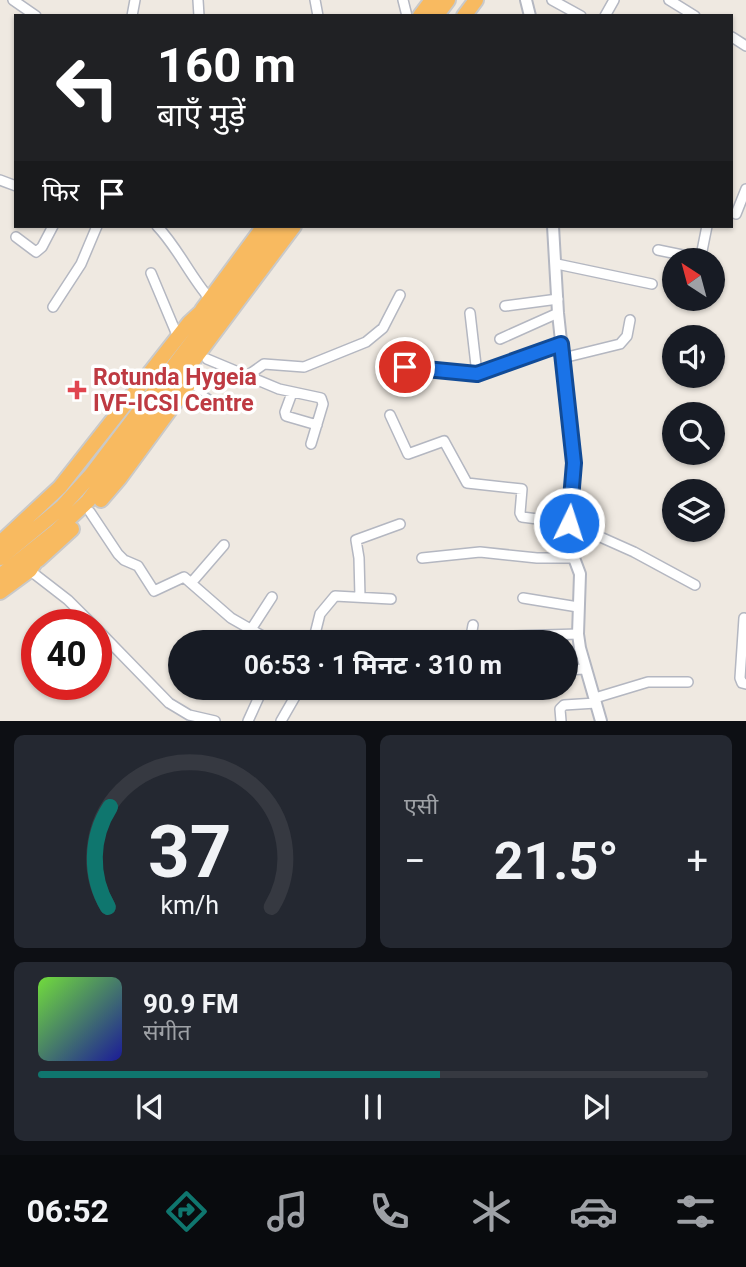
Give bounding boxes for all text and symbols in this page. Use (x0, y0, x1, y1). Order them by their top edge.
text: 160 m (157, 37, 296, 94)
icon: left (42, 42, 133, 133)
text: बाएँ मुड़ें (157, 96, 245, 134)
icon: arrive (93, 175, 131, 213)
text: फिर (42, 177, 79, 207)
north arrow (662, 248, 724, 312)
map controls (662, 248, 725, 542)
button: sound (662, 325, 725, 388)
pin (375, 337, 435, 397)
icon: arrive (386, 348, 424, 386)
place label: Rotunda Hygeia IVF-ICSI Centre (93, 364, 257, 417)
marker: Rotunda Hygeia IVF-ICSI Centre (67, 380, 87, 400)
button: search (662, 402, 725, 465)
button: layers (662, 479, 725, 542)
position arrow (532, 486, 606, 560)
speed limit sign: 40 (21, 609, 112, 700)
text: 06:53 · 1 मिनट · 310 m (244, 650, 502, 680)
text: एसी (404, 793, 438, 820)
text: 37 (148, 810, 232, 896)
text: 21.5° (494, 831, 619, 892)
text: − (404, 839, 426, 883)
text: + (686, 839, 708, 883)
text: km/h (161, 891, 219, 920)
text: 90.9 FM (143, 989, 239, 1019)
text: संगीत (143, 1019, 191, 1046)
icon: previous (131, 1088, 169, 1126)
icon: pause (354, 1088, 392, 1126)
icon: next (577, 1088, 615, 1126)
icon: directions (162, 1187, 211, 1236)
icon: music (263, 1187, 312, 1236)
icon: phone (365, 1187, 414, 1236)
icon: climate (467, 1187, 516, 1236)
icon: car (569, 1187, 618, 1236)
icon: filters (671, 1187, 720, 1236)
text: 06:52 (26, 1192, 109, 1230)

